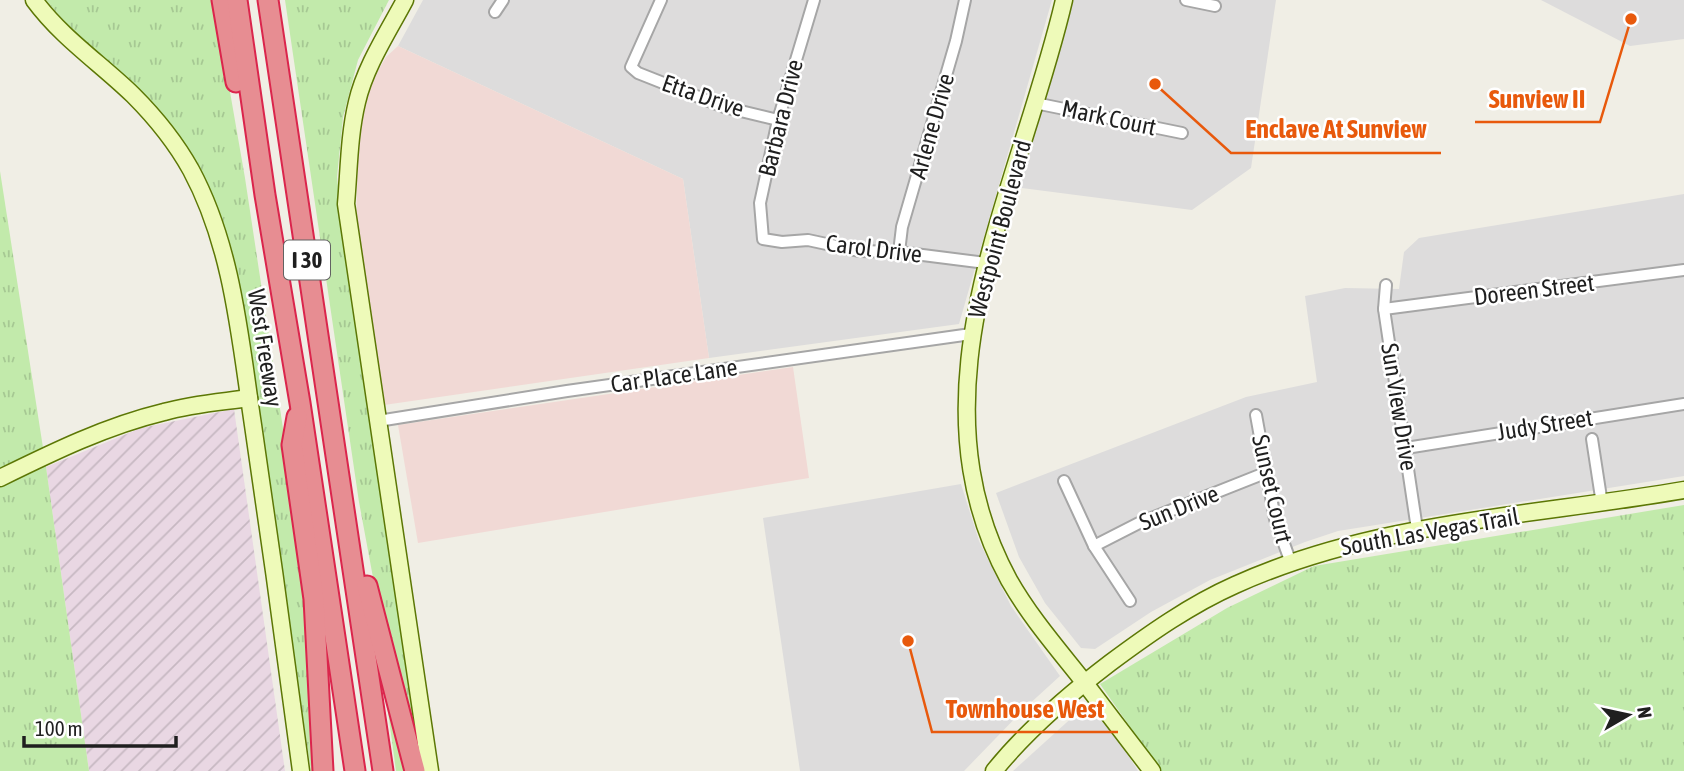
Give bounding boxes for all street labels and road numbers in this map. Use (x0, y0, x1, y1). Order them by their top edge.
street label: Barbara Drive (753, 56, 808, 179)
street label: Etta Drive (659, 69, 748, 122)
street label: Arlene Drive (904, 70, 959, 182)
street label: Mark Court (1060, 94, 1159, 141)
street label: Westpoint Boulevard (963, 137, 1036, 321)
street label: Carol Drive (824, 229, 924, 268)
road number: I 30 (284, 241, 330, 280)
street label: Doreen Street (1472, 269, 1596, 310)
street label: West Freeway (243, 287, 288, 409)
street label: Sun View Drive (1376, 341, 1423, 473)
street label: Car Place Lane (609, 353, 739, 398)
street label: Judy Street (1495, 404, 1595, 445)
street label: Sunset Court (1247, 432, 1298, 546)
street label: Sun Drive (1135, 479, 1222, 536)
street label: South Las Vegas Trail (1339, 502, 1522, 560)

